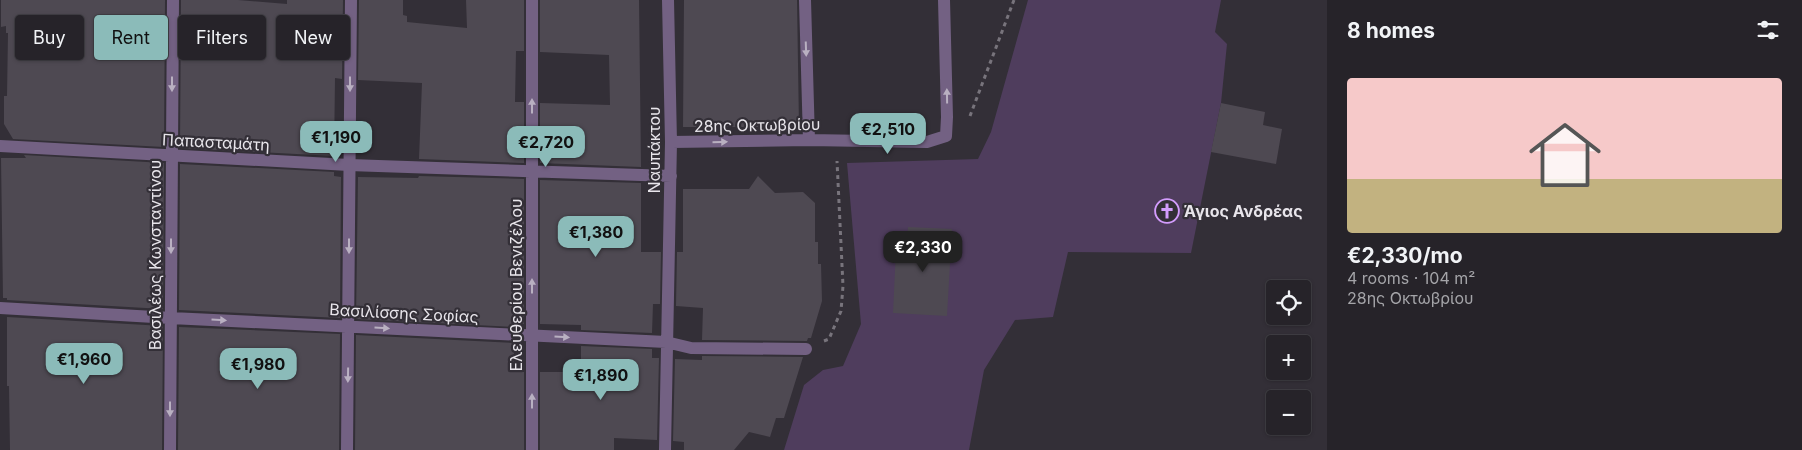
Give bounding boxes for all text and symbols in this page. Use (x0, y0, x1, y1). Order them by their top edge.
chip: Buy (15, 15, 84, 60)
chip: Rent (94, 15, 168, 60)
chip: Filters (178, 15, 266, 60)
chip: New (276, 15, 350, 60)
icon: filters (1754, 16, 1782, 44)
text: 8 homes (1347, 18, 1435, 43)
one-way arrow (802, 41, 810, 57)
one-way arrow (168, 76, 176, 92)
one-way arrow (346, 76, 354, 92)
one-way arrow (942, 88, 950, 104)
one-way arrow (528, 98, 536, 114)
street label: Ναυπάκτου (644, 107, 664, 193)
icon: home (1520, 110, 1610, 200)
pin: €2,510 (847, 112, 929, 155)
street label: 28ης Οκτωβρίου (694, 114, 820, 136)
text: €2,510 (861, 119, 915, 139)
pin: €1,190 (295, 120, 377, 163)
pin: €2,720 (505, 126, 587, 168)
text: €1,190 (311, 127, 361, 147)
street label: Παπασταμάτη (162, 129, 270, 155)
text: €2,720 (518, 132, 574, 152)
one-way arrow (712, 137, 728, 145)
street label: Βασιλέως Κωνσταντίνου (145, 160, 165, 350)
street label: Ελευθερίου Βενιζέλου (506, 198, 526, 372)
church icon: Άγιος Ανδρέας (1154, 198, 1180, 224)
place label: Άγιος Ανδρέας (1184, 201, 1303, 221)
pin: €1,380 (555, 216, 637, 258)
text: €1,380 (569, 222, 623, 242)
pin: €2,330 (882, 230, 964, 273)
text: €2,330 (894, 237, 952, 257)
one-way arrow (167, 238, 175, 254)
one-way arrow (345, 238, 353, 254)
text: €2,330/mo (1347, 243, 1463, 268)
text: 4 rooms · 104 m² (1347, 268, 1475, 288)
one-way arrow (528, 278, 536, 294)
map controls (1266, 280, 1311, 435)
button: locate (1266, 280, 1311, 325)
text: 28ης Οκτωβρίου (1347, 288, 1473, 308)
street label: Βασιλίσσης Σοφίας (329, 299, 479, 327)
one-way arrow (212, 317, 228, 325)
one-way arrow (374, 324, 390, 332)
one-way arrow (554, 333, 570, 341)
button: + (1266, 335, 1311, 380)
pin: €1,960 (43, 342, 125, 385)
pin: €1,980 (217, 348, 299, 390)
text: €1,960 (57, 349, 111, 369)
text: €1,980 (231, 354, 285, 374)
pin: €1,890 (560, 358, 642, 401)
text: €1,890 (574, 365, 628, 385)
one-way arrow (344, 367, 352, 383)
button: − (1266, 390, 1311, 435)
one-way arrow (528, 393, 536, 409)
one-way arrow (166, 401, 174, 417)

